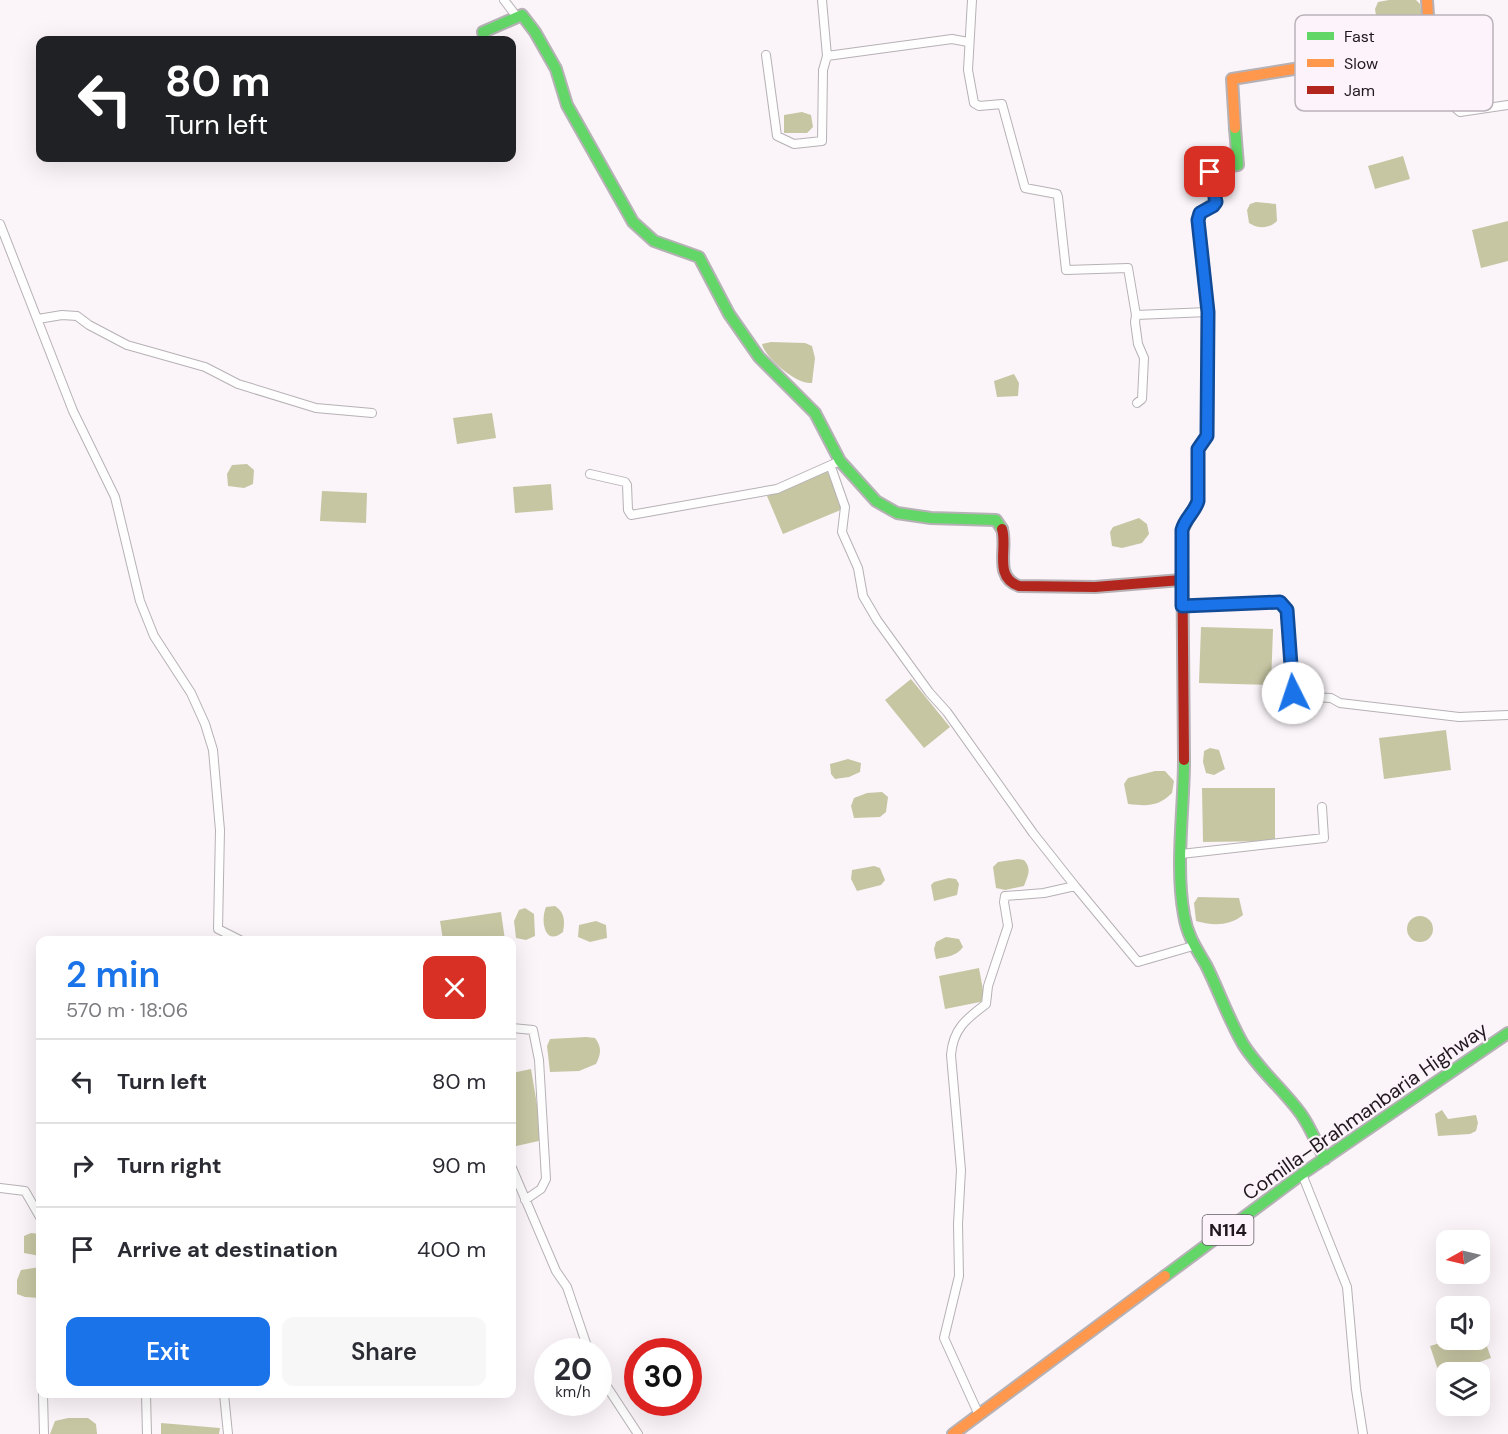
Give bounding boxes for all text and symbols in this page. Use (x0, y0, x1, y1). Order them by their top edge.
legend (1295, 15, 1493, 111)
text: Fast (1344, 26, 1375, 47)
text: Slow (1344, 53, 1378, 74)
text: 80 m (165, 54, 271, 109)
icon: left (66, 60, 144, 138)
text: Jam (1344, 80, 1375, 101)
text: Turn left (165, 107, 268, 142)
pin (1184, 146, 1235, 197)
icon: arrive (1193, 155, 1226, 188)
position arrow (1261, 661, 1325, 725)
text: 2 min (66, 951, 160, 998)
button: close (423, 956, 486, 1019)
text: 570 m · 18:06 (66, 997, 188, 1023)
street label: Comilla–Brahmanbaria Highway (1237, 1016, 1493, 1206)
icon: left (66, 1065, 99, 1098)
text: Turn left (117, 1067, 207, 1096)
text: 80 m (432, 1067, 486, 1096)
icon: right (66, 1149, 99, 1182)
text: Turn right (117, 1151, 222, 1180)
text: 90 m (432, 1151, 486, 1180)
road number: N114 (1202, 1215, 1254, 1245)
north arrow (1436, 1230, 1490, 1284)
map controls (1436, 1230, 1490, 1416)
icon: arrive (66, 1233, 99, 1266)
text: Arrive at destination (117, 1235, 338, 1264)
text: 400 m (417, 1235, 486, 1264)
button: sound (1436, 1296, 1490, 1350)
button: Exit (66, 1317, 270, 1386)
button: Share (282, 1317, 486, 1386)
speed limit sign: 30 (624, 1338, 702, 1416)
text: 20 (554, 1350, 592, 1389)
button: layers (1436, 1362, 1490, 1416)
text: km/h (555, 1382, 591, 1402)

